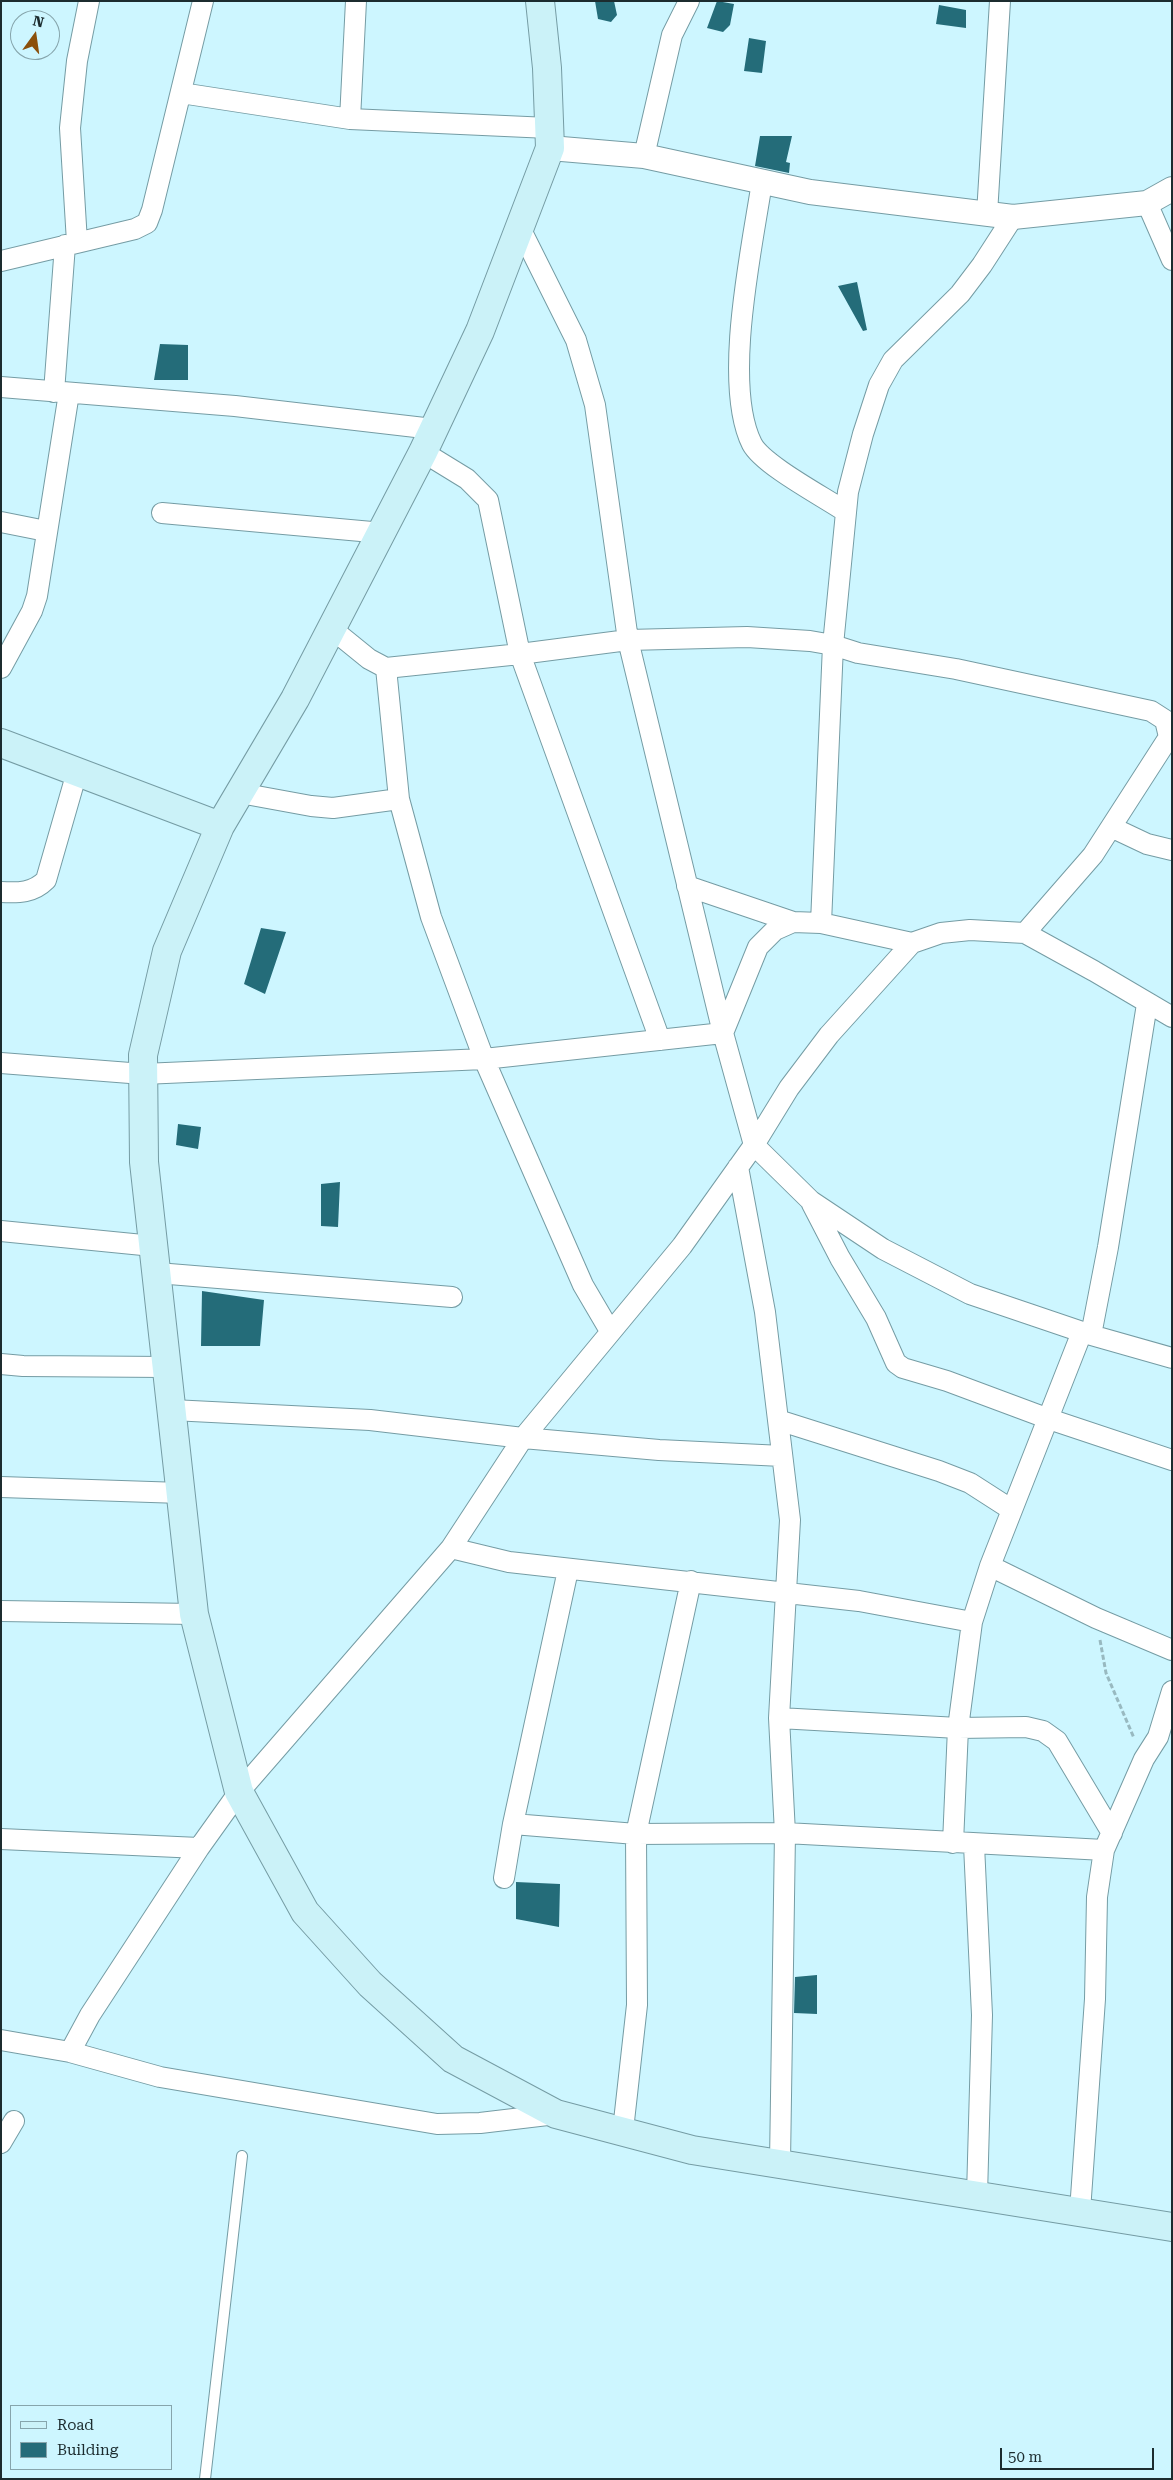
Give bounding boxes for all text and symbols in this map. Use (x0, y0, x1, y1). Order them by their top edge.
north arrow (10, 10, 60, 60)
text: N (31, 12, 46, 30)
legend (10, 2405, 172, 2470)
text: Road (57, 2416, 94, 2434)
scale bar (1003, 2438, 1157, 2470)
text: Building (57, 2441, 118, 2459)
text: 50 m (1008, 2448, 1042, 2466)

